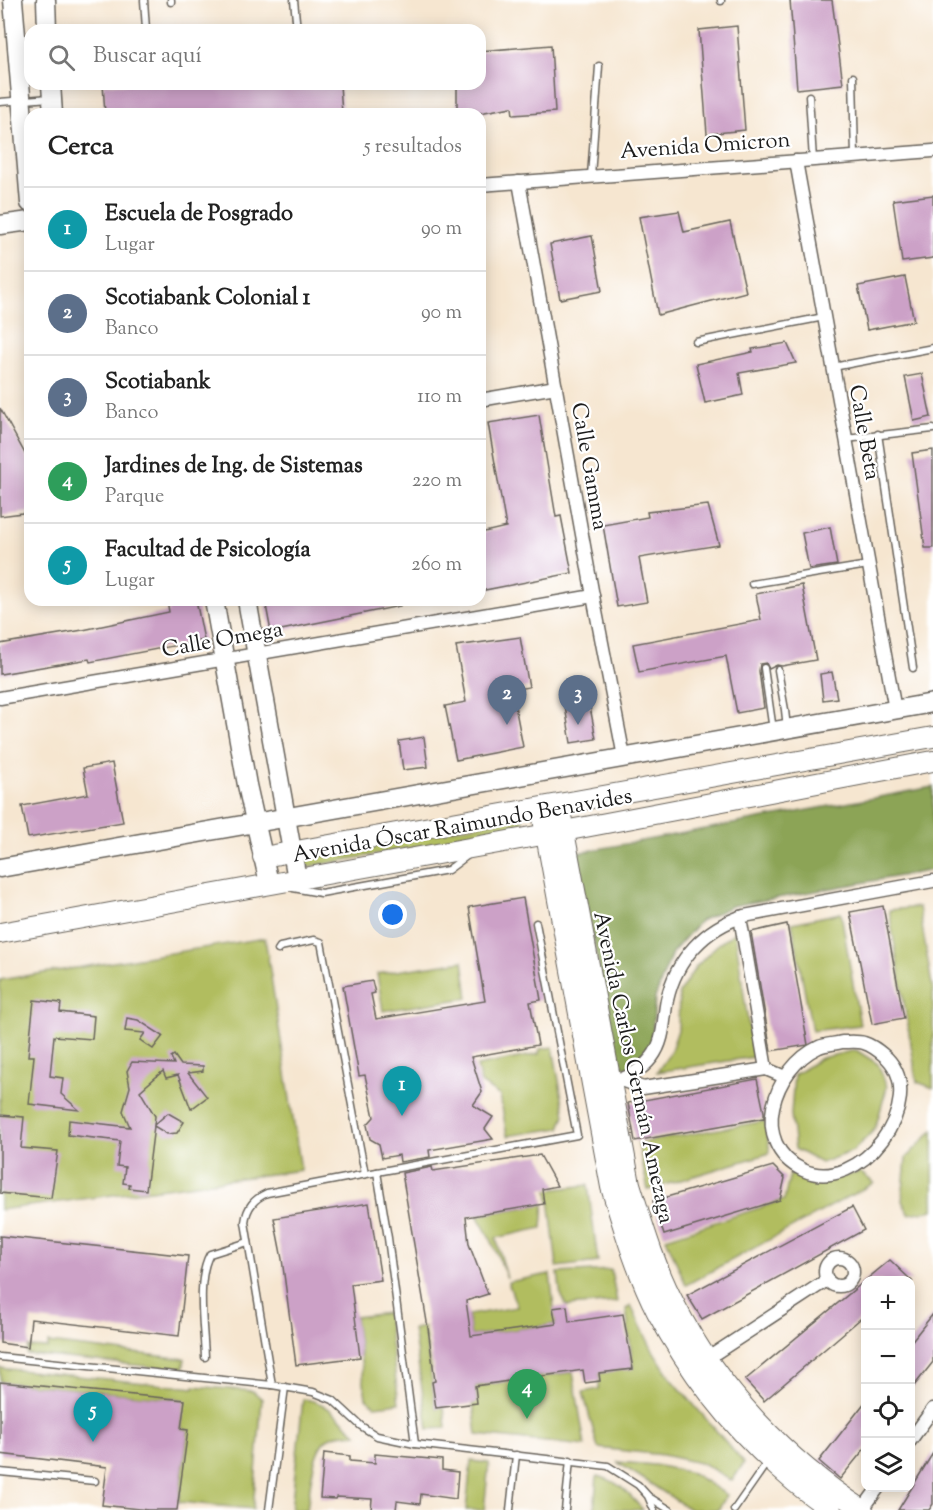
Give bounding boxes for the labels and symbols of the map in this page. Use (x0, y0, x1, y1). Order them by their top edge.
street label: Avenida Omicron (619, 125, 791, 169)
street label: Calle Beta (839, 382, 887, 483)
street label: Calle Gamma (561, 400, 615, 533)
street label: Calle Omega (159, 615, 286, 667)
pin: 2 (488, 676, 526, 725)
pin: 3 (558, 676, 598, 725)
street label: Avenida Óscar Raimundo Benavides (290, 780, 635, 873)
your location (378, 900, 407, 929)
street label: Avenida Carlos Germán Amezaga (583, 909, 681, 1227)
pin: 1 (382, 1066, 422, 1116)
pin: 4 (508, 1370, 546, 1419)
pin: 5 (74, 1392, 112, 1442)

